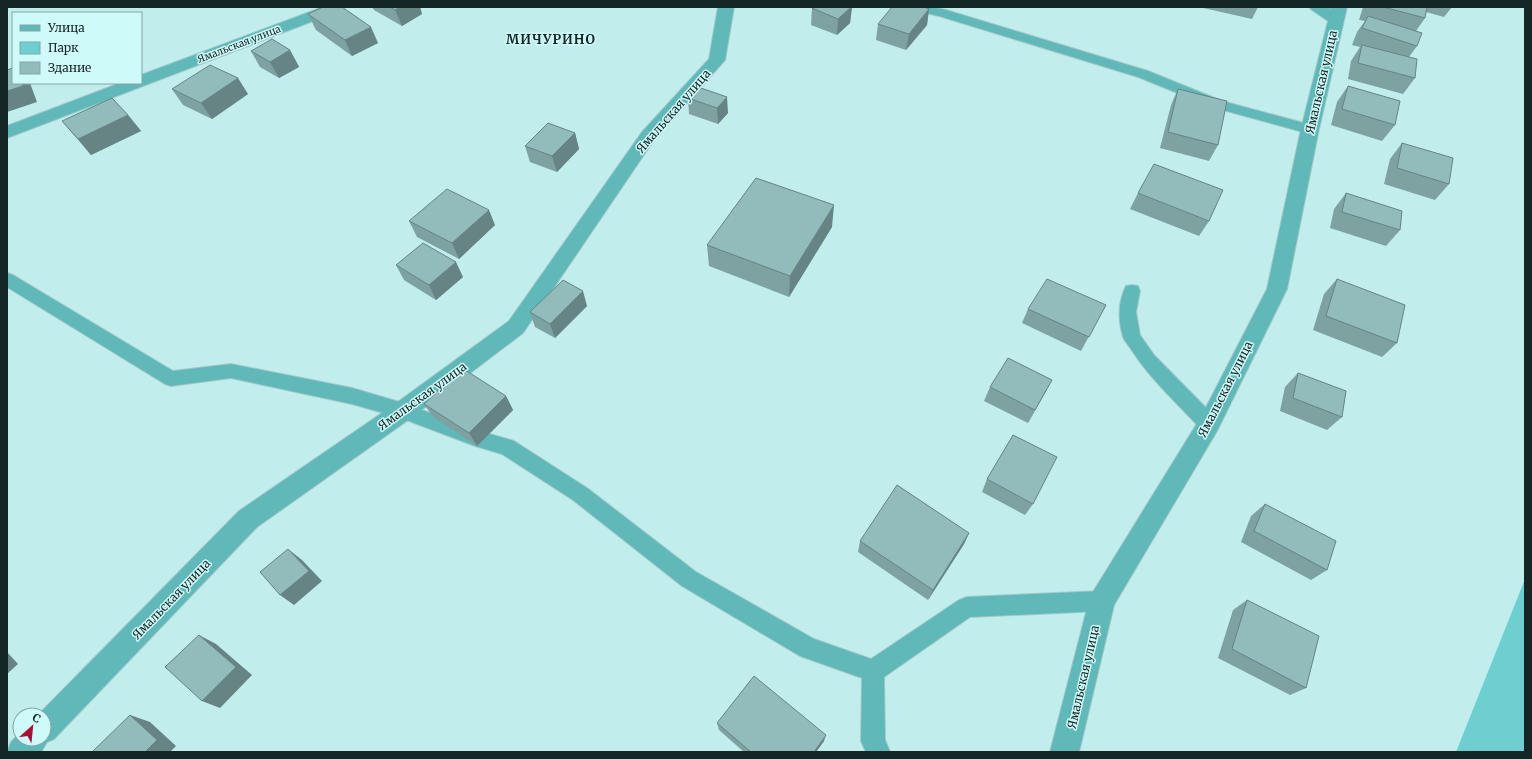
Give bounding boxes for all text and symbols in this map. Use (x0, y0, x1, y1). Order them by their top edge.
legend (12, 12, 142, 84)
text: Улица (47, 20, 85, 35)
street label: Ямальская улица (195, 22, 283, 66)
street label: Ямальская улица (1302, 28, 1340, 135)
district label: МИЧУРИНО (506, 31, 596, 48)
text: Парк (48, 40, 79, 55)
text: Здание (48, 60, 91, 75)
street label: Ямальская улица (633, 66, 714, 156)
street label: Ямальская улица (1194, 338, 1256, 440)
street label: Ямальская улица (375, 358, 470, 433)
street label: Ямальская улица (129, 555, 214, 642)
street label: Ямальская улица (1064, 623, 1102, 730)
north arrow (12, 707, 52, 747)
text: С (30, 710, 43, 726)

